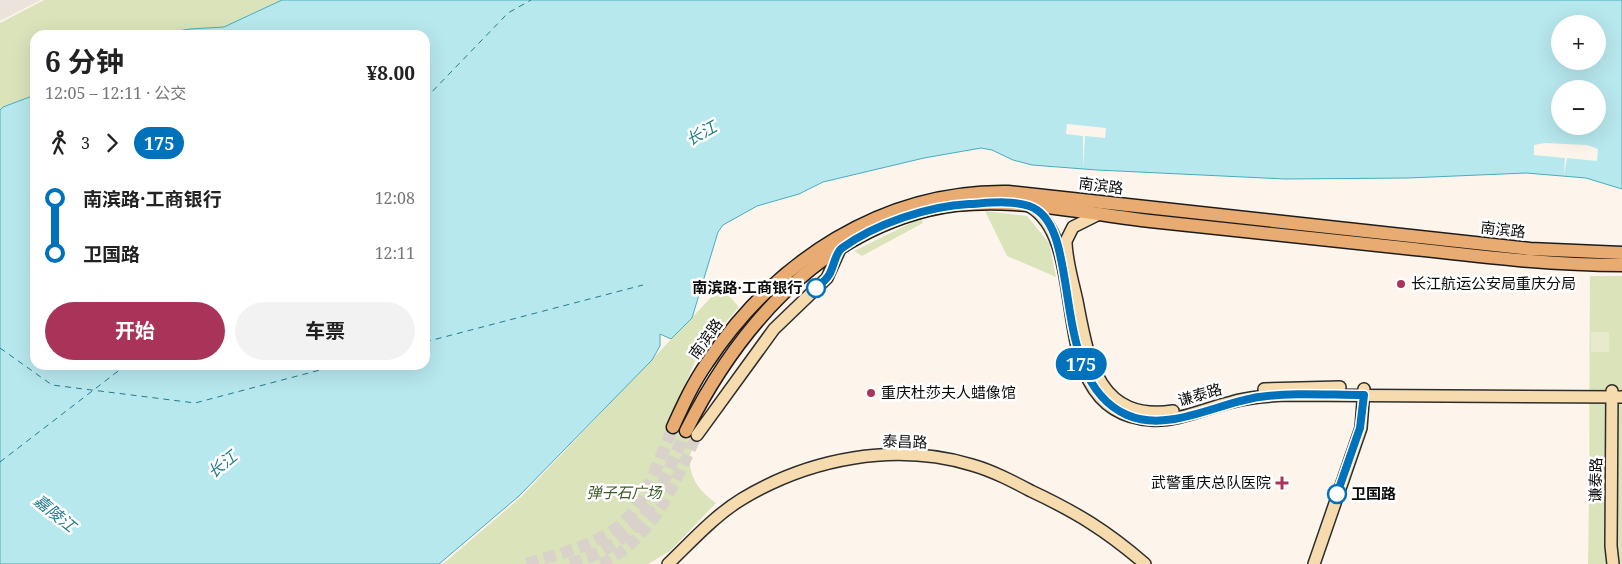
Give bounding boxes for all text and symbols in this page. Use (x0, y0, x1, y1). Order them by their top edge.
map controls (1551, 15, 1606, 135)
button: + (1551, 15, 1606, 70)
text: 6 分钟 (45, 42, 124, 80)
text: ¥8.00 (366, 60, 415, 86)
button: − (1551, 80, 1606, 135)
text: 12:05 – 12:11 · 公交 (45, 82, 186, 104)
water label: 长江 (682, 115, 722, 150)
icon: walk (45, 129, 73, 157)
icon: forward (98, 129, 126, 157)
text: 175 (144, 131, 174, 155)
text: 3 (81, 132, 90, 154)
street label: 南滨路 (1078, 172, 1125, 198)
text: 南滨路·工商银行 (83, 186, 222, 212)
text: 12:08 (375, 187, 415, 209)
street label: 南滨路 (1480, 217, 1527, 241)
text: 卫国路 (83, 241, 140, 267)
text: 12:11 (375, 242, 415, 264)
place label: 长江航运公安局重庆分局 (1411, 273, 1576, 293)
place label: 南滨路·工商银行 (693, 277, 802, 297)
marker: 南滨路·工商银行 (806, 278, 826, 298)
marker: 长江航运公安局重庆分局 (1395, 278, 1407, 290)
button: 开始 (45, 302, 225, 360)
button: 车票 (235, 302, 415, 360)
street label: 南滨路 (684, 314, 727, 362)
line badge: 175 (1052, 348, 1110, 380)
text: 175 (1066, 352, 1096, 376)
street label: 谦泰路 (1175, 378, 1224, 410)
place label: 重庆杜莎夫人蜡像馆 (881, 382, 1016, 402)
marker: 重庆杜莎夫人蜡像馆 (865, 387, 877, 399)
street label: 泰昌路 (882, 430, 928, 452)
water label: 长江 (203, 444, 243, 483)
street label: 谦泰路 (1585, 457, 1605, 503)
place label: 武警重庆总队医院 (1151, 472, 1271, 492)
marker: 武警重庆总队医院 (1275, 476, 1289, 490)
park label: 弹子石广场 (586, 482, 663, 502)
place label: 卫国路 (1351, 483, 1396, 503)
marker: 卫国路 (1327, 484, 1347, 504)
water label: 嘉陵江 (29, 489, 82, 538)

